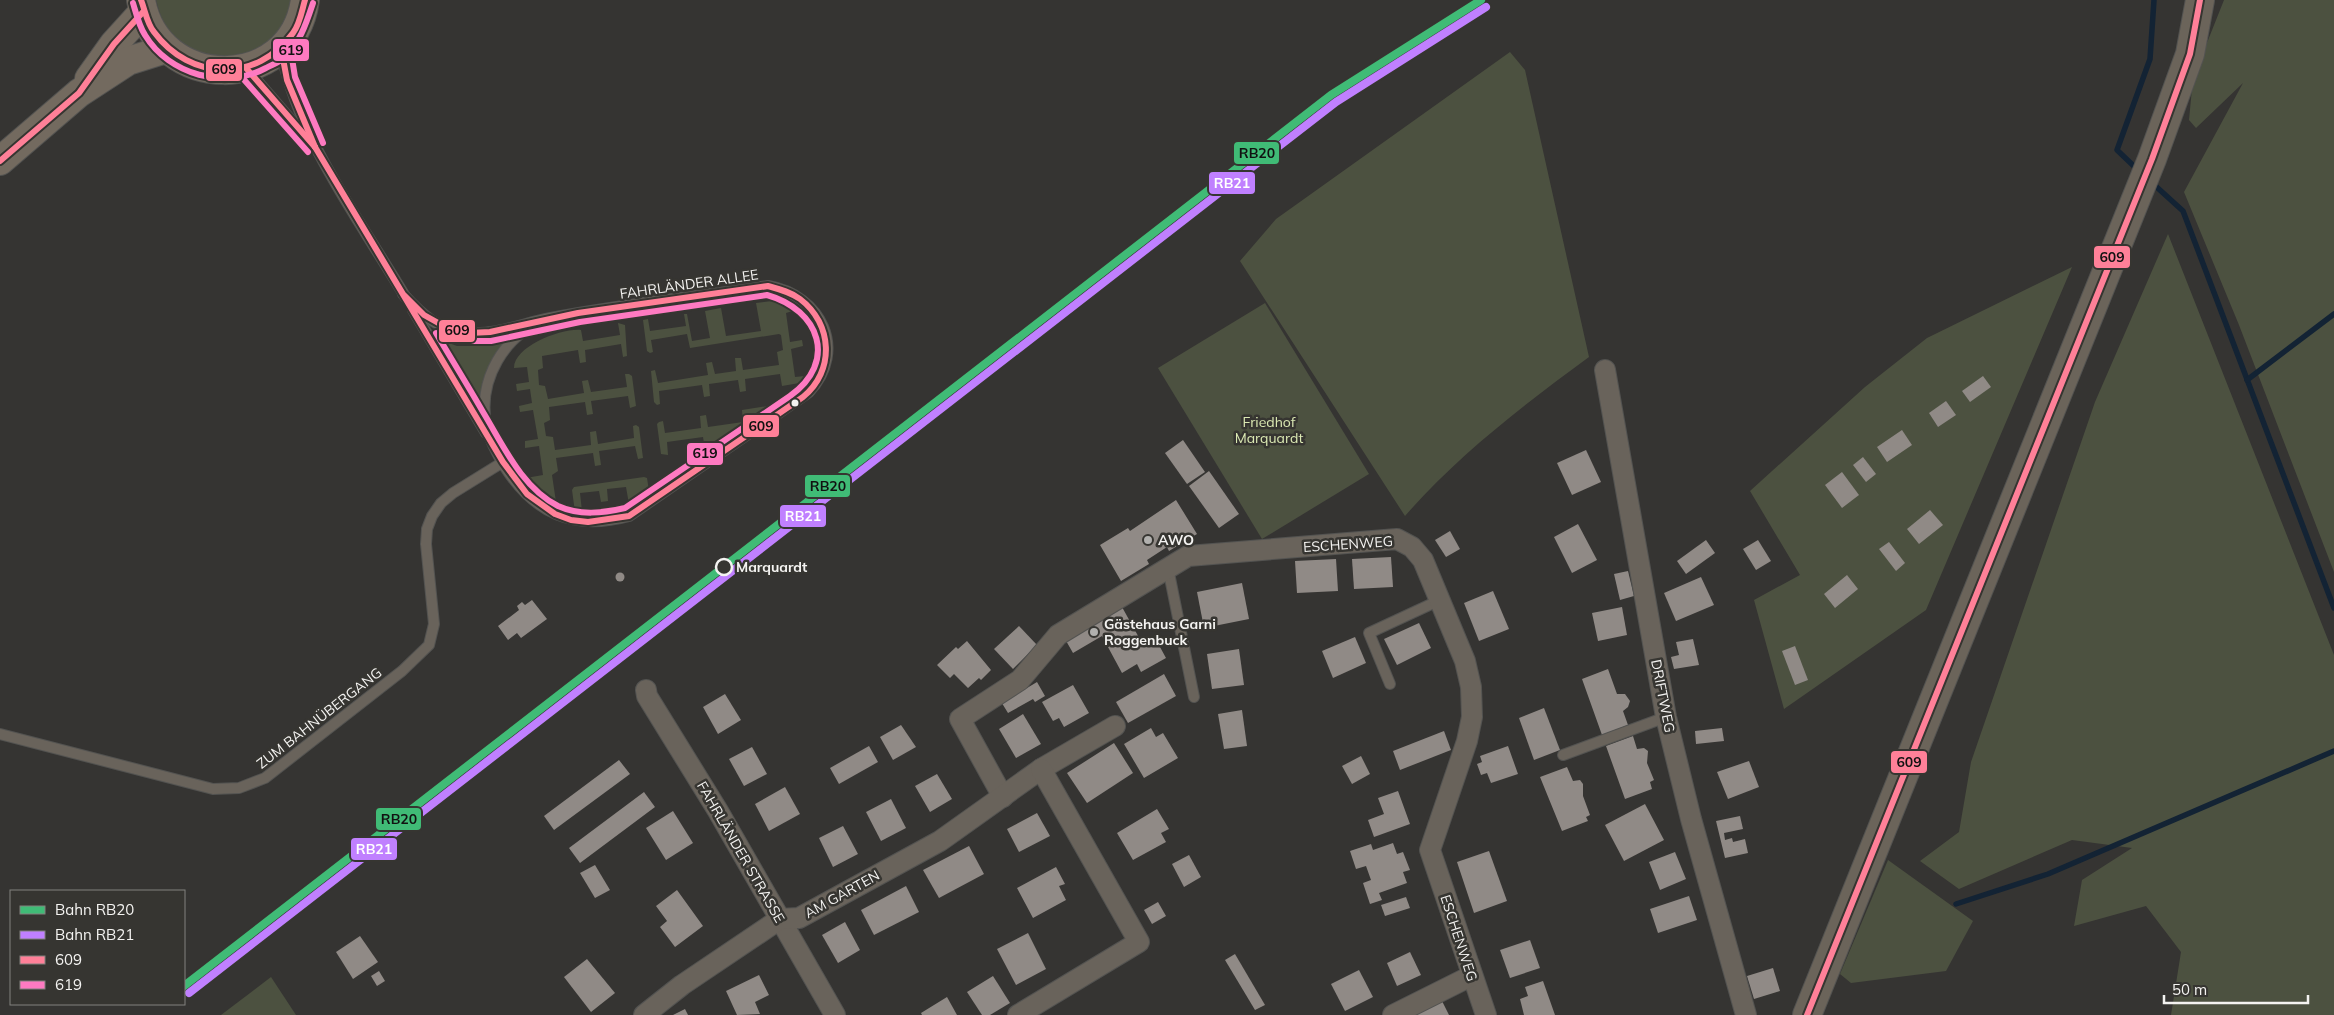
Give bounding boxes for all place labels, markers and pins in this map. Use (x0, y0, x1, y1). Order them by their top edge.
unlabelled marker (790, 398, 800, 408)
place label: AWO (1158, 531, 1194, 549)
marker: AWO (1142, 534, 1154, 546)
marker: Marquardt (715, 558, 733, 576)
place label: Marquardt (736, 558, 808, 576)
place label: Gästehaus Garni Roggenbuck (1104, 615, 1216, 649)
marker: Gästehaus Garni Roggenbuck (1088, 626, 1100, 638)

